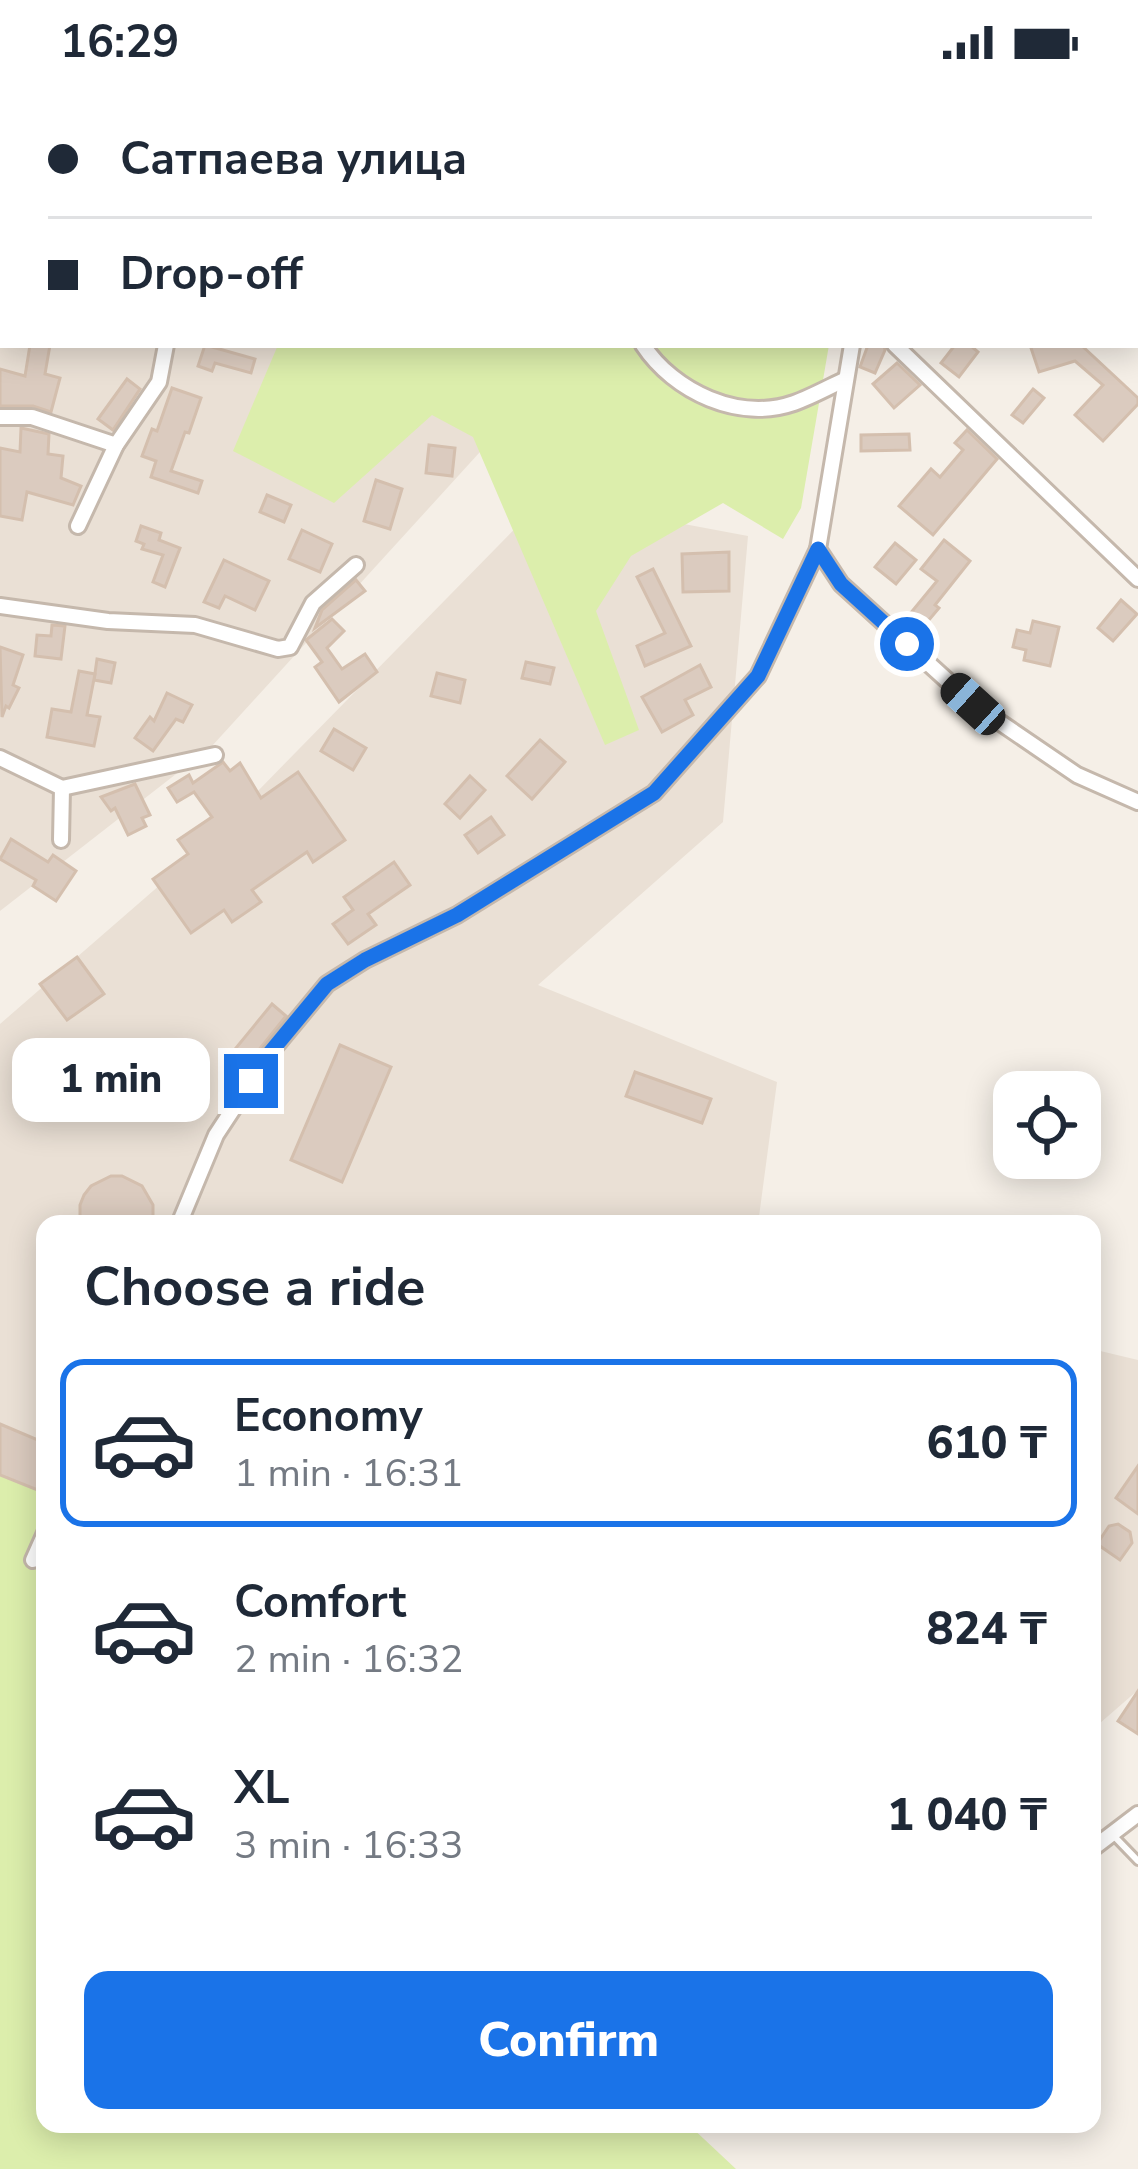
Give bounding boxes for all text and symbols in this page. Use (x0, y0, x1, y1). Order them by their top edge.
text: 16:29 (60, 12, 179, 73)
text: Сатпаева улица (120, 129, 467, 190)
text: Drop-off (120, 244, 303, 305)
route start (880, 617, 934, 671)
car (934, 667, 1012, 741)
callout: 1 min (11, 1039, 209, 1123)
text: 1 min (60, 1053, 162, 1106)
route end (224, 1054, 278, 1108)
map controls (993, 1071, 1101, 1179)
button: locate (993, 1071, 1101, 1179)
text: Choose a ride (84, 1250, 425, 1324)
text: Economy (234, 1386, 423, 1447)
icon: car (90, 1389, 198, 1497)
text: 610 ₸ (926, 1413, 1047, 1474)
text: 1 min · 16:31 (234, 1447, 463, 1500)
text: Comfort (234, 1572, 406, 1633)
icon: car (90, 1575, 198, 1683)
text: 824 ₸ (926, 1599, 1047, 1660)
text: 2 min · 16:32 (234, 1633, 463, 1686)
text: XL (234, 1758, 290, 1819)
icon: car (90, 1761, 198, 1869)
text: 1 040 ₸ (887, 1785, 1047, 1846)
text: 3 min · 16:33 (234, 1819, 463, 1872)
button: Confirm (84, 1971, 1053, 2109)

